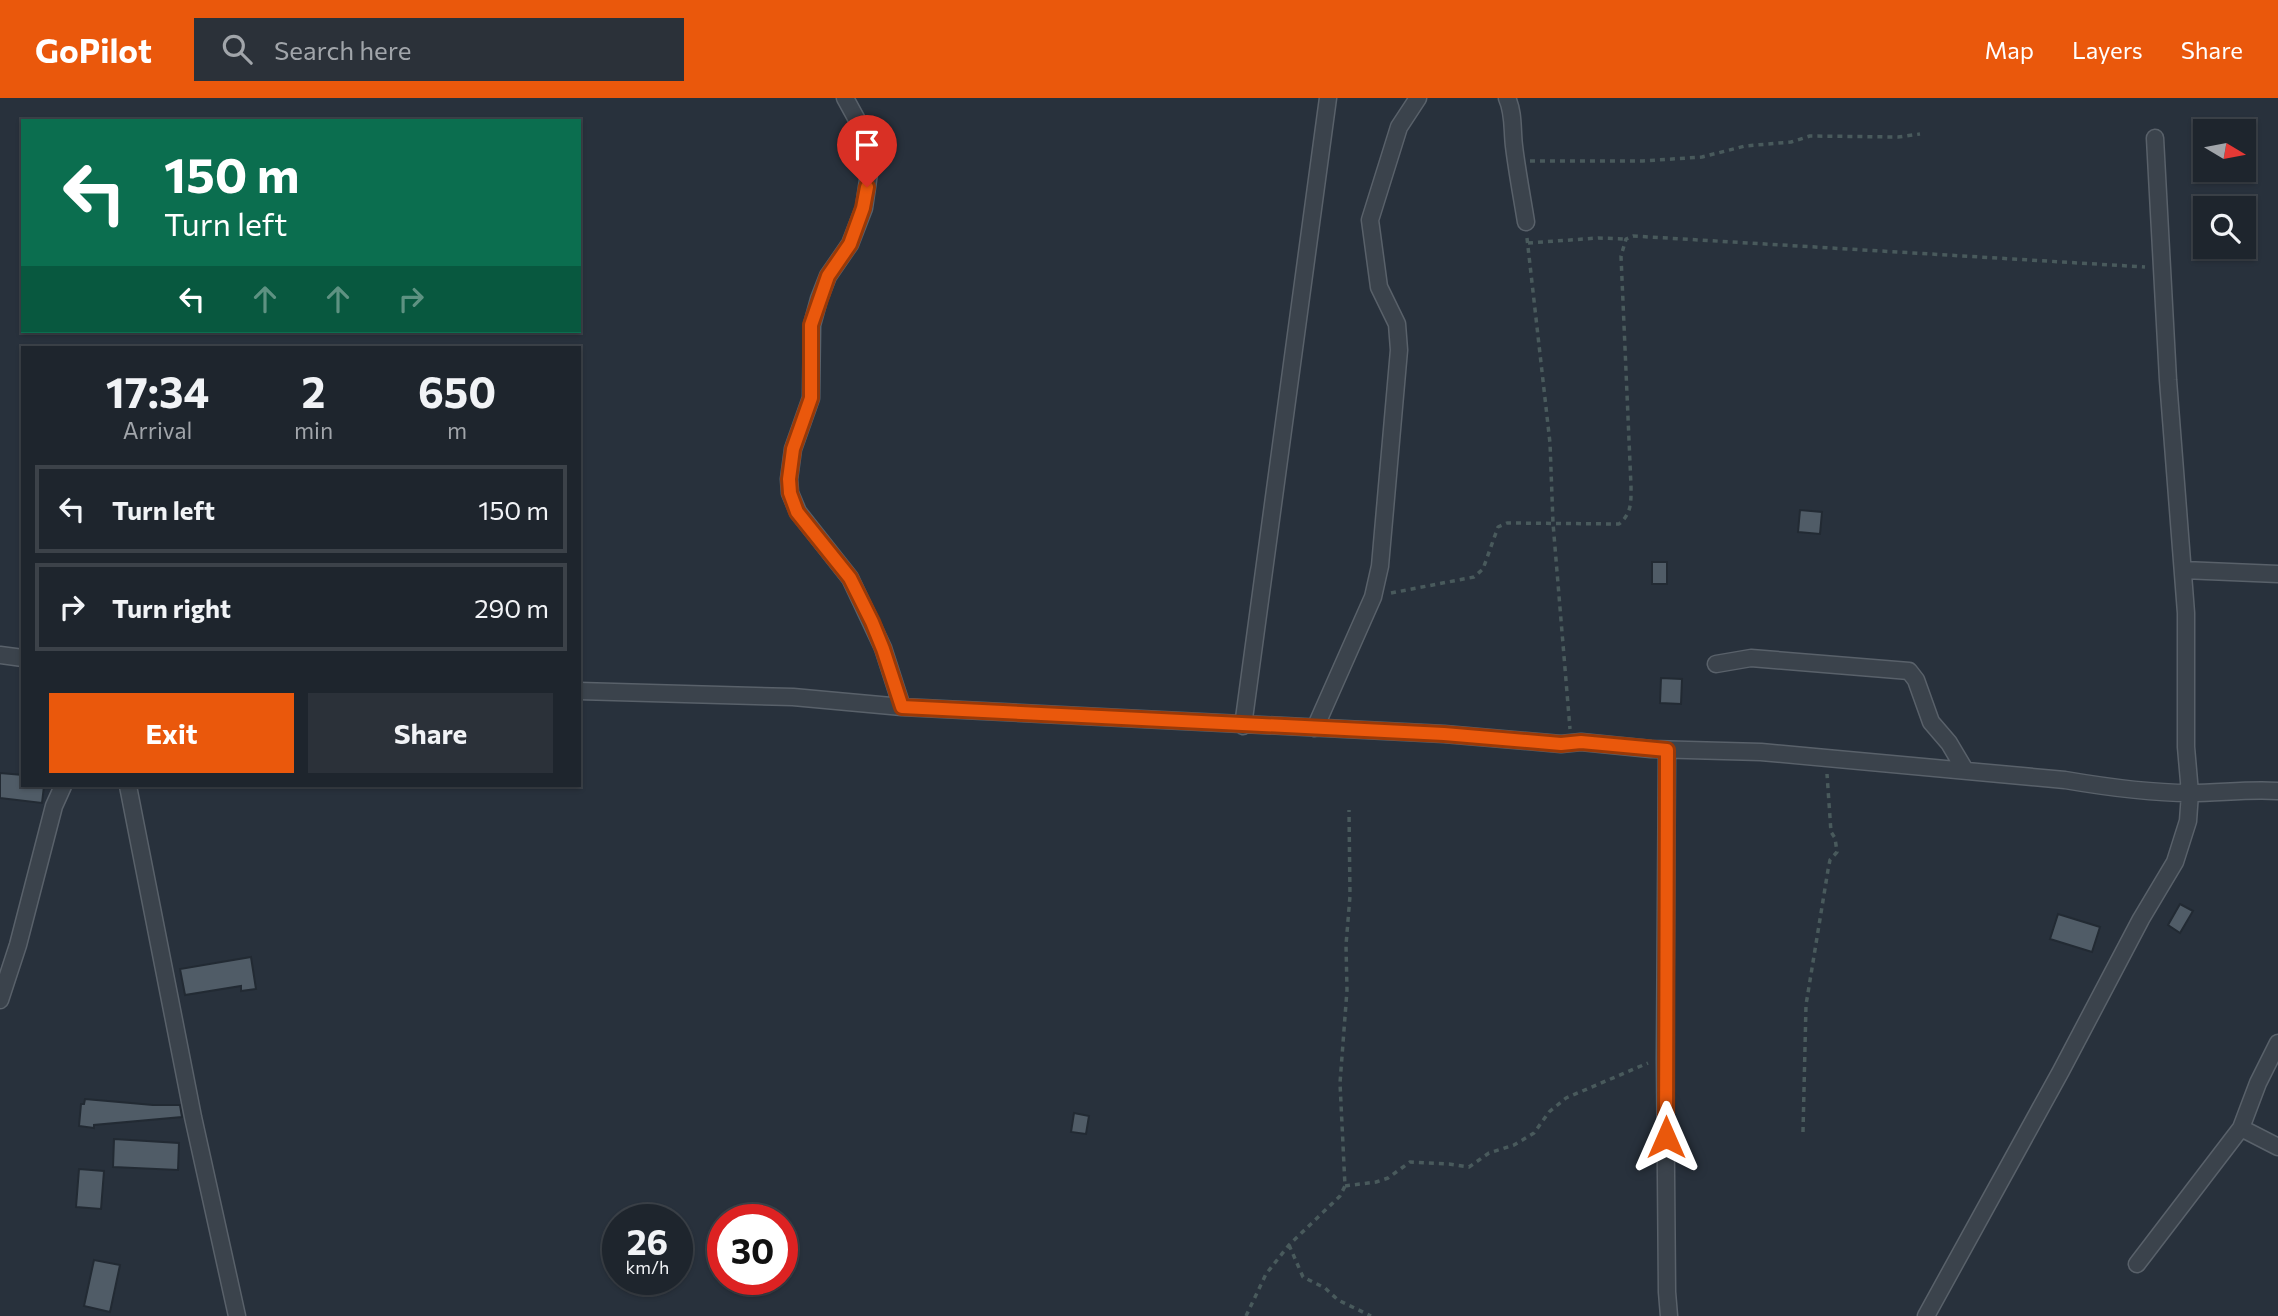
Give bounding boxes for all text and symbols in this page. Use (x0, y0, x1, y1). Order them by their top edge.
search box (194, 18, 684, 81)
text: GoPilot (35, 29, 152, 70)
icon: search (218, 30, 256, 68)
text: Search here (274, 34, 411, 65)
text: Map (1985, 35, 2034, 64)
text: Layers (2072, 35, 2143, 64)
text: Share (2181, 35, 2243, 64)
pin (837, 115, 897, 187)
north arrow (2193, 119, 2256, 182)
map controls (2193, 119, 2256, 259)
icon: arrive (848, 126, 886, 164)
text: 150 m (164, 143, 299, 203)
icon: left (49, 147, 140, 238)
button: search (2193, 196, 2256, 259)
text: Turn left (164, 203, 288, 243)
icon: left (173, 280, 211, 318)
icon: ahead (246, 280, 284, 318)
icon: ahead (319, 280, 357, 318)
icon: right (392, 280, 430, 318)
text: 17:34 (106, 365, 209, 417)
text: 2 (302, 365, 326, 417)
text: 650 (418, 365, 496, 417)
text: Arrival (123, 416, 192, 444)
text: min (294, 416, 333, 444)
text: m (447, 416, 467, 444)
icon: left (53, 490, 91, 528)
text: Turn left (112, 494, 215, 525)
text: 150 m (478, 494, 549, 525)
icon: right (53, 588, 91, 626)
text: Turn right (112, 592, 231, 623)
text: 290 m (474, 592, 549, 623)
button: Exit (49, 693, 294, 773)
button: Share (308, 693, 553, 773)
position arrow (1629, 1100, 1703, 1174)
speed limit sign: 30 (707, 1204, 798, 1295)
text: 26 (627, 1219, 668, 1262)
text: km/h (626, 1256, 669, 1278)

